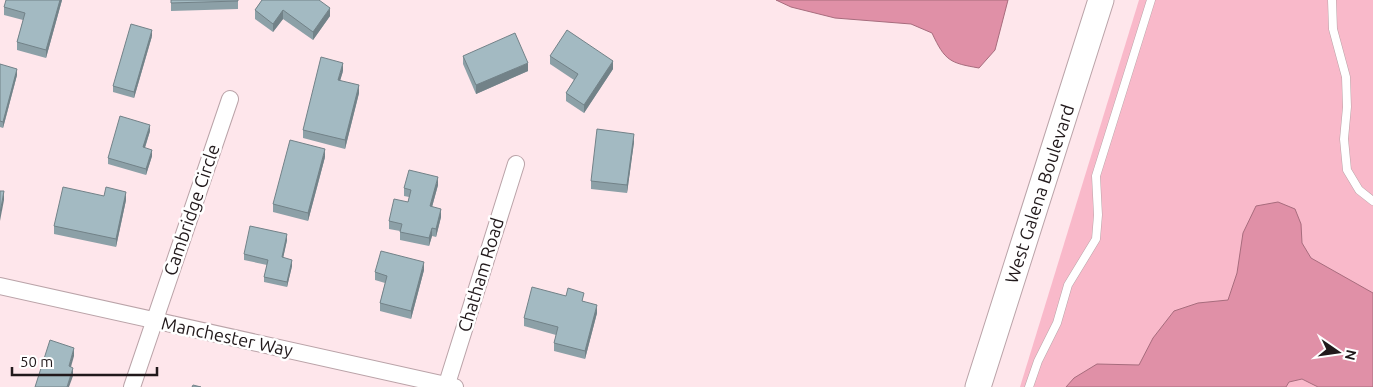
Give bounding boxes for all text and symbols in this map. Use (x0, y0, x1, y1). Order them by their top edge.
street label: West Galena Boulevard (1001, 102, 1077, 286)
street label: Cambridge Circle (159, 141, 223, 278)
street label: Chatham Road (453, 215, 507, 334)
street label: Manchester Way (160, 312, 295, 360)
north arrow (1313, 327, 1363, 377)
scale bar (12, 344, 158, 376)
text: N (1342, 348, 1360, 362)
text: 50 m (20, 353, 53, 370)

